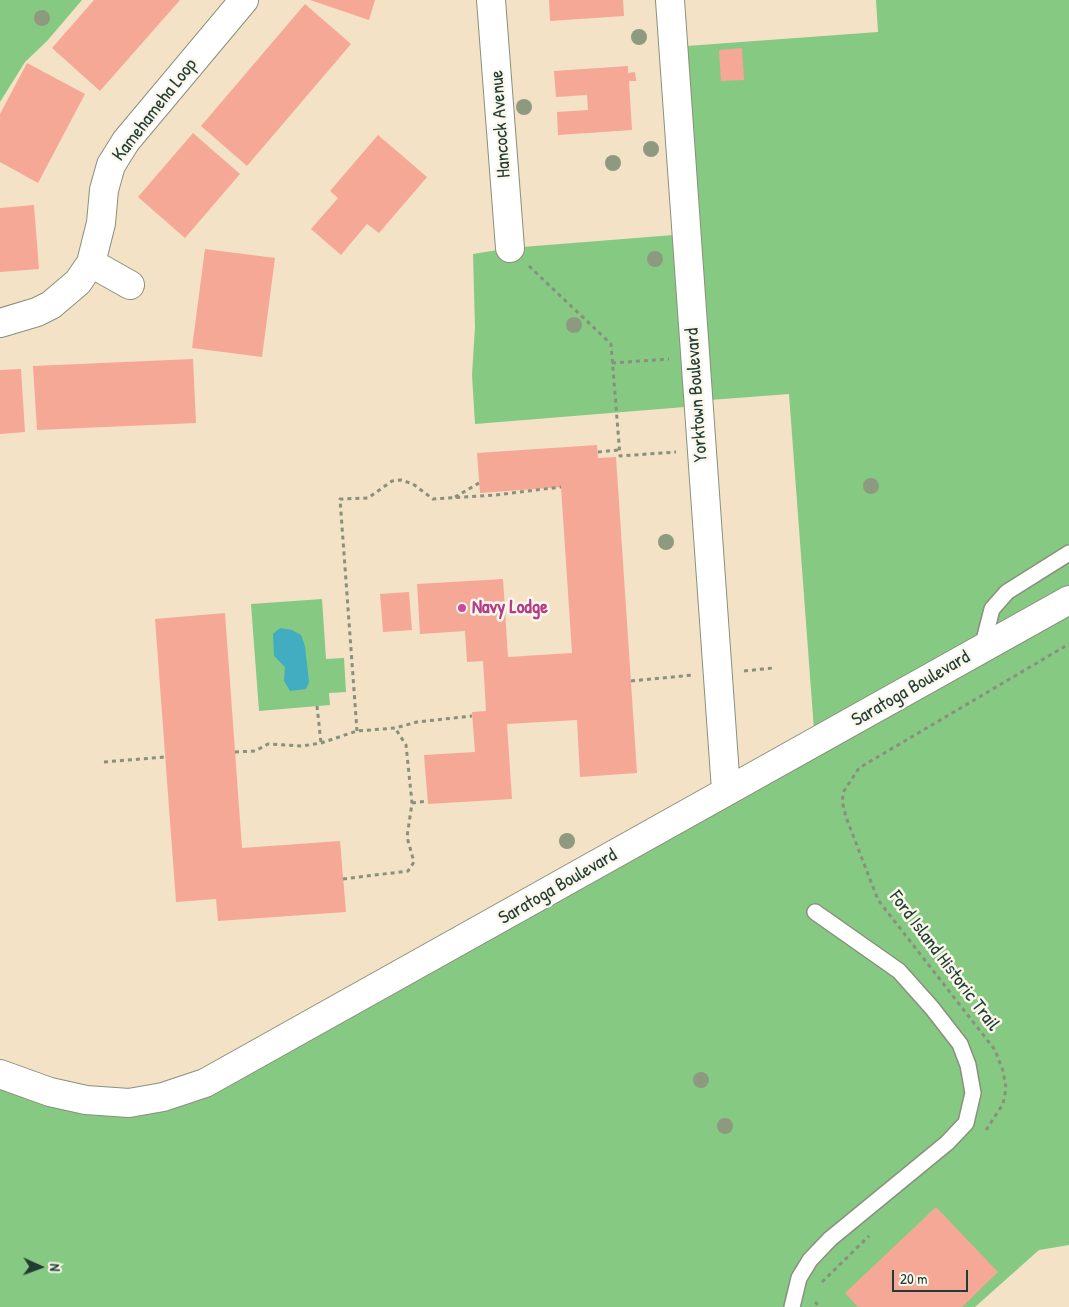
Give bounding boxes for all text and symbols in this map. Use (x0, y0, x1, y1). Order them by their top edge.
street label: Kamehameha Loop (108, 54, 202, 166)
street label: Hancock Avenue (486, 69, 516, 179)
street label: Yorktown Boulevard (681, 327, 713, 463)
place label: Navy Lodge (472, 597, 548, 619)
marker: Navy Lodge (456, 602, 468, 614)
street label: Saratoga Boulevard (848, 646, 974, 732)
street label: Saratoga Boulevard (495, 844, 621, 930)
street label: Ford Island Historic Trail (884, 886, 1004, 1036)
north arrow (15, 1242, 65, 1292)
scale bar (894, 1260, 970, 1292)
text: N (46, 1263, 65, 1272)
text: 20 m (900, 1268, 927, 1289)

